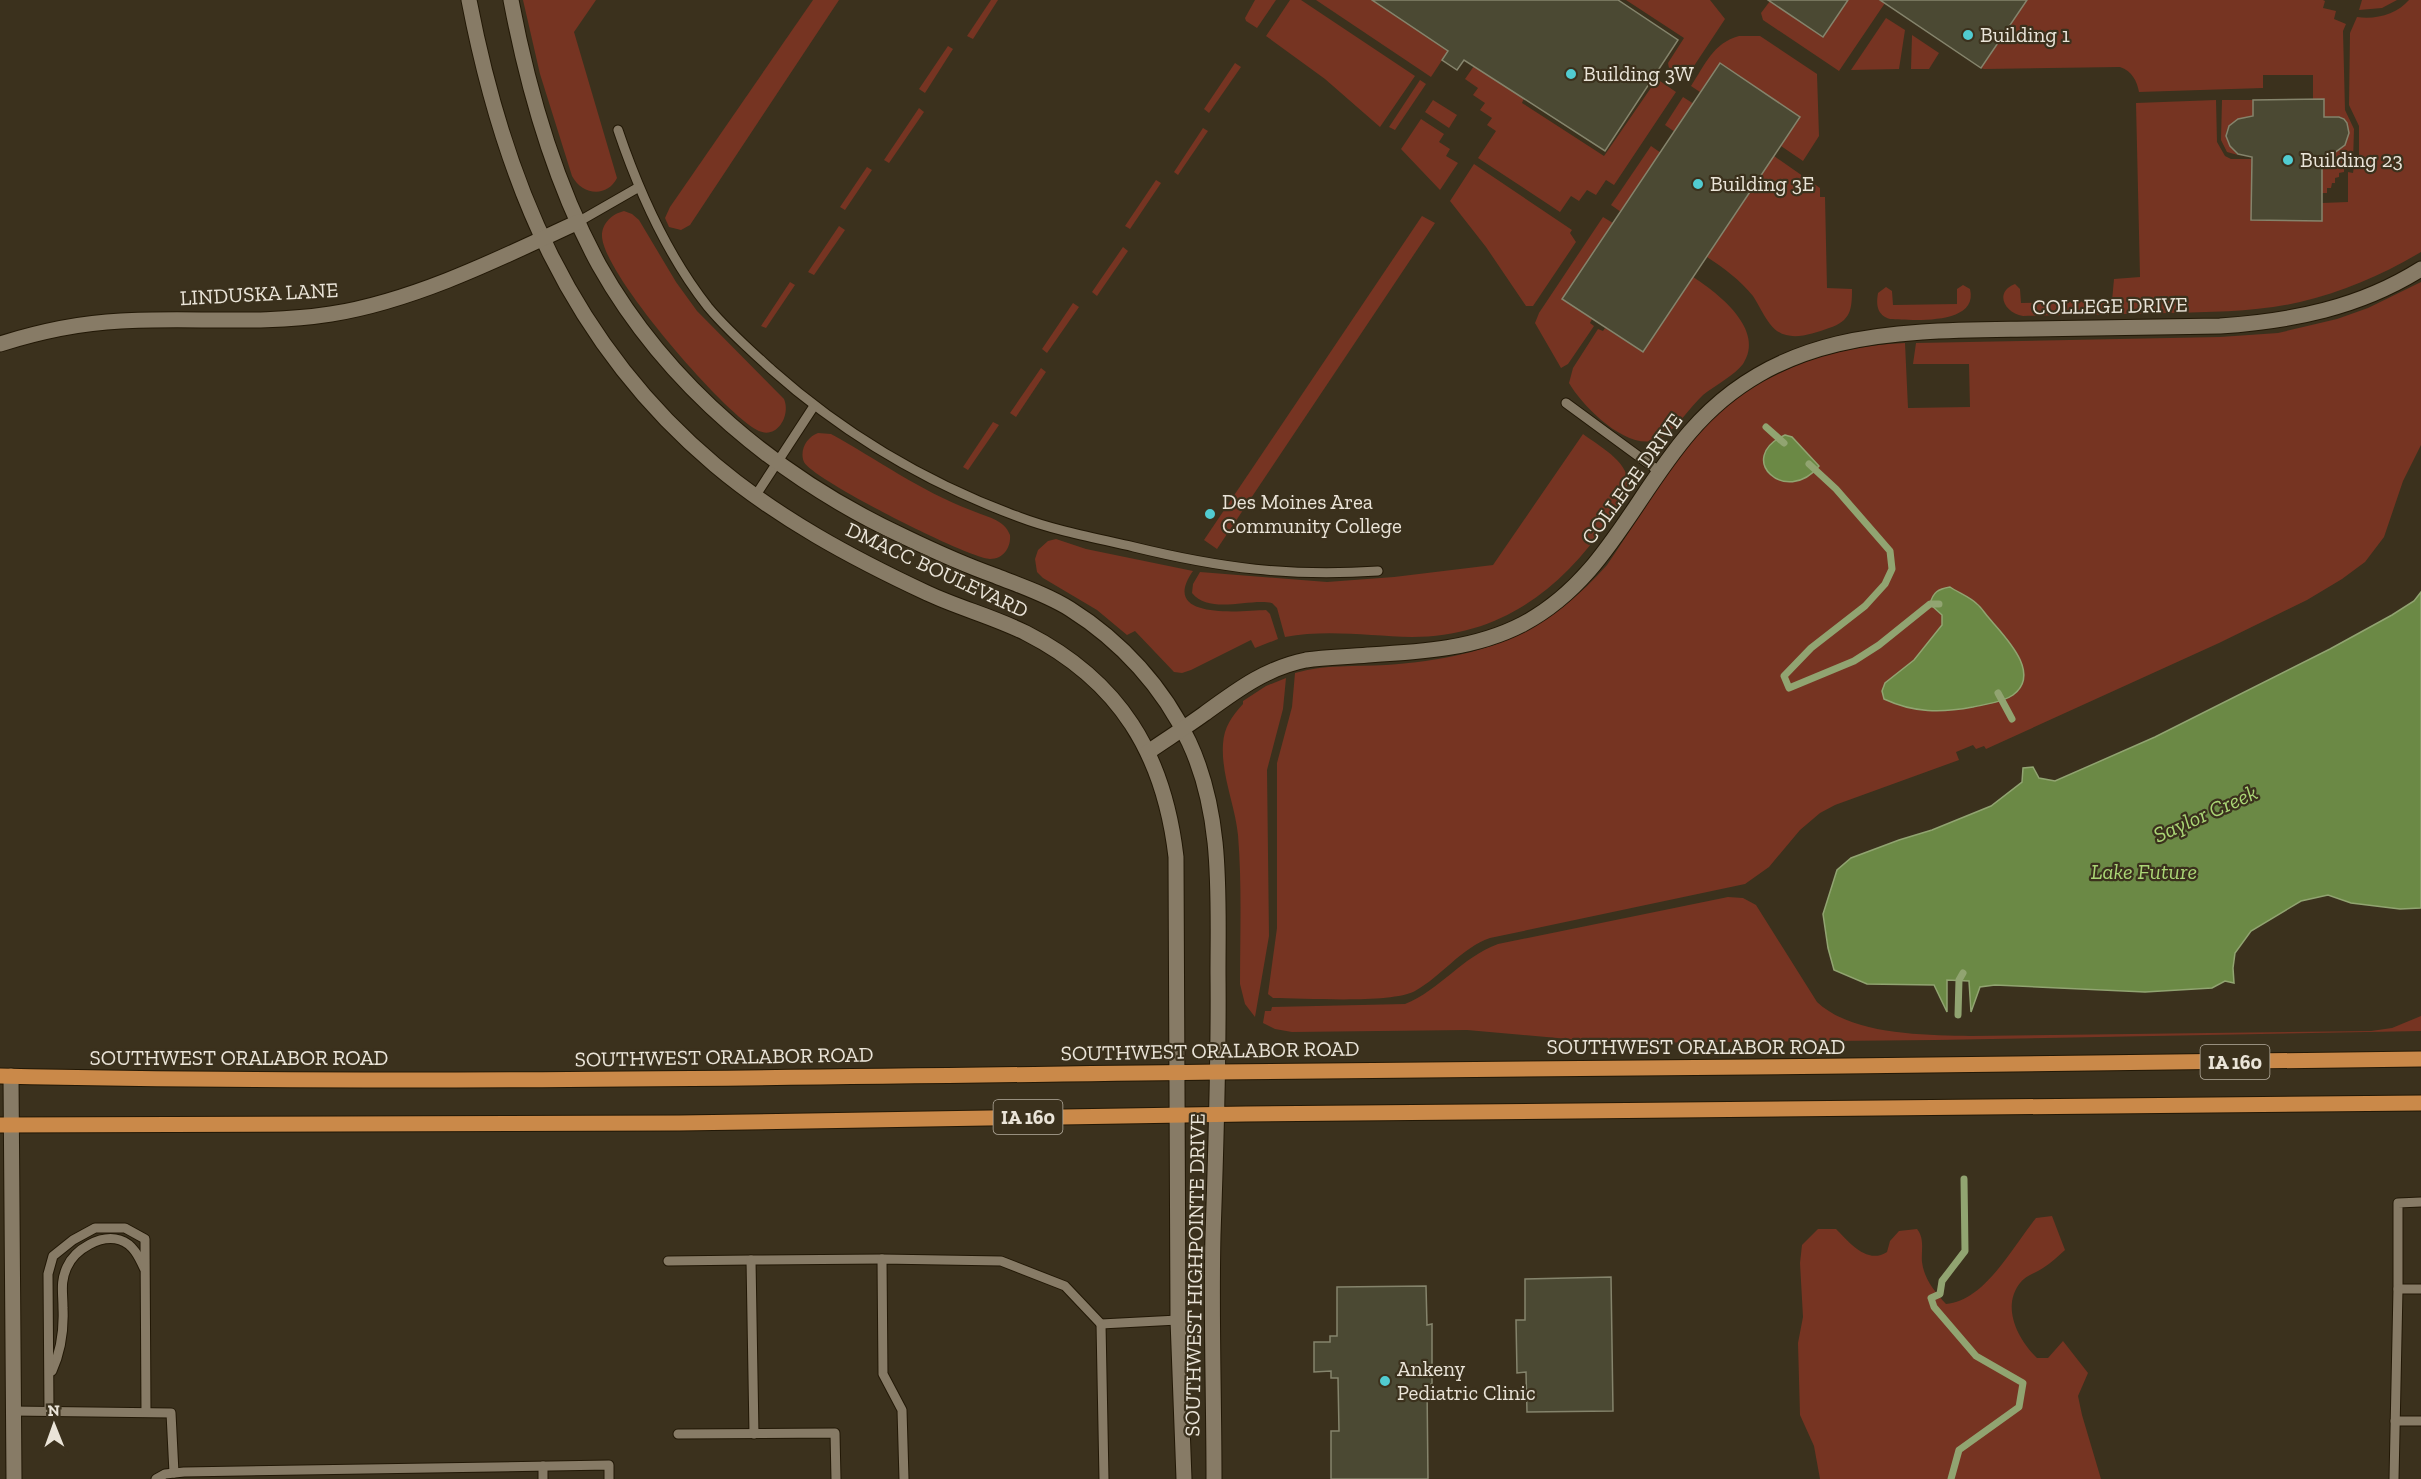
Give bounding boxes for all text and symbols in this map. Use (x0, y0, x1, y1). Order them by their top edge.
place label: Building 1 (1980, 22, 2070, 47)
marker: Building 1 (1961, 28, 1975, 42)
place label: Building 3W (1583, 61, 1694, 86)
marker: Building 3W (1564, 67, 1578, 81)
place label: Building 23 (2300, 147, 2403, 172)
marker: Building 23 (2281, 153, 2295, 167)
place label: Building 3E (1710, 171, 1814, 196)
marker: Building 3E (1691, 177, 1705, 191)
street label: LINDUSKA LANE (179, 277, 339, 310)
street label: COLLEGE DRIVE (2032, 292, 2188, 319)
street label: COLLEGE DRIVE (1576, 408, 1687, 549)
place label: Des Moines Area Community College (1222, 489, 1402, 538)
marker: Des Moines Area Community College (1203, 507, 1217, 521)
street label: DMACC BOULEVARD (842, 516, 1032, 623)
water label: Saylor Creek (2149, 778, 2262, 848)
water label: Lake Future (2091, 858, 2197, 885)
street label: SOUTHWEST ORALABOR ROAD (1547, 1034, 1845, 1059)
street label: SOUTHWEST ORALABOR ROAD (1060, 1035, 1360, 1066)
street label: SOUTHWEST ORALABOR ROAD (574, 1041, 874, 1072)
street label: SOUTHWEST ORALABOR ROAD (90, 1045, 388, 1070)
road number: IA 160 (2200, 1045, 2270, 1079)
road number: IA 160 (994, 1100, 1062, 1134)
street label: SOUTHWEST HIGHPOINTE DRIVE (1179, 1113, 1210, 1437)
place label: Ankeny Pediatric Clinic (1397, 1356, 1536, 1405)
marker: Ankeny Pediatric Clinic (1378, 1374, 1392, 1388)
north arrow (24, 1395, 84, 1455)
text: N (47, 1401, 60, 1420)

